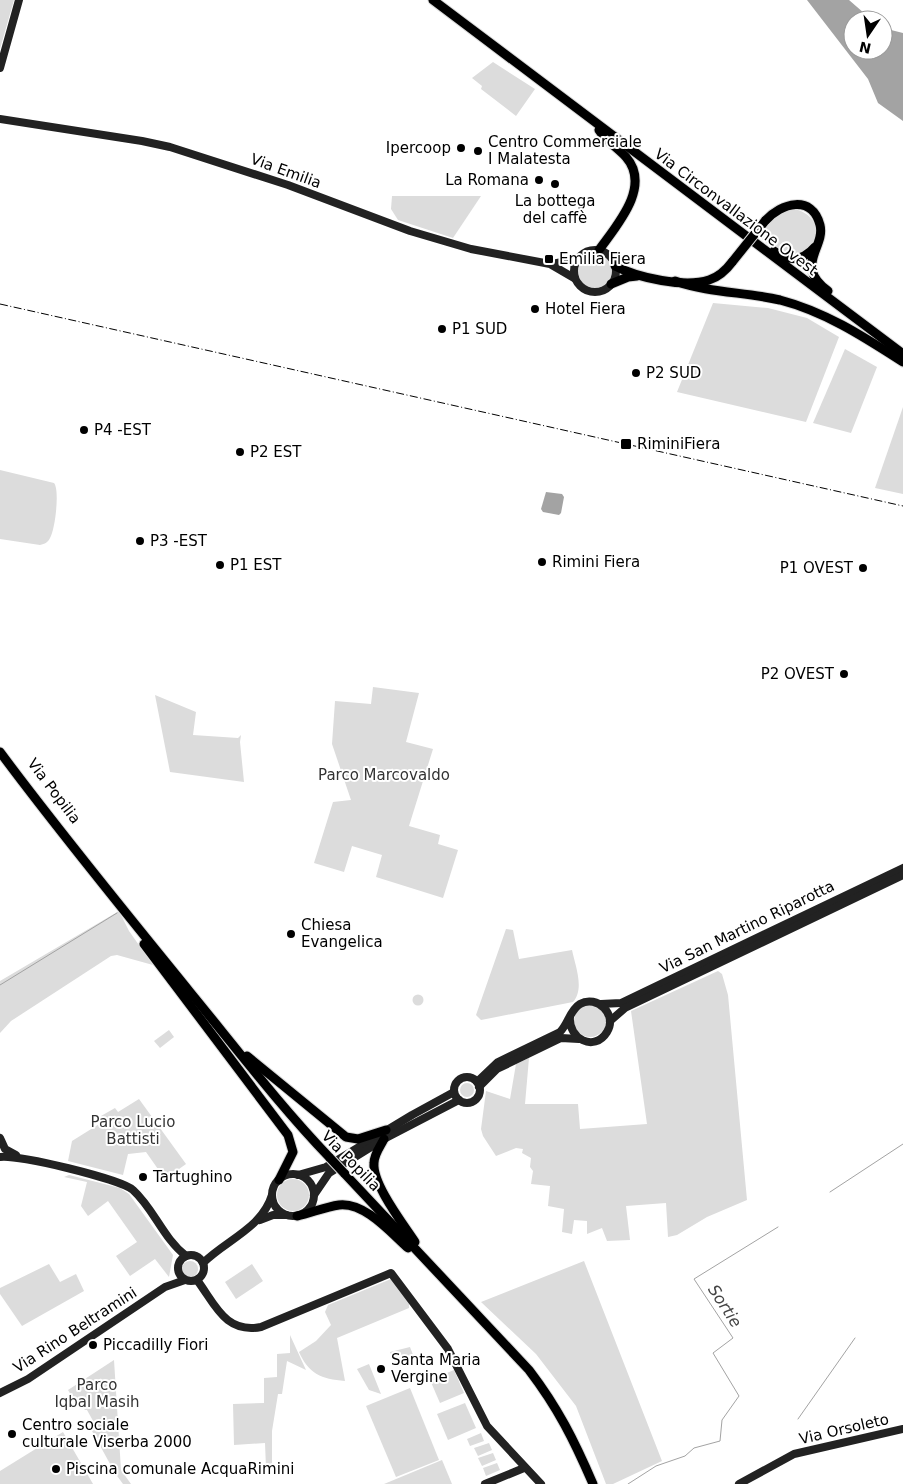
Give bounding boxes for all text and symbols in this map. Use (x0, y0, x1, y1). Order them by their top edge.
north arrow (843, 10, 893, 60)
text: N (858, 39, 873, 57)
place label: Centro Commerciale I Malatesta (488, 133, 642, 168)
place label: Ipercoop (386, 139, 451, 157)
marker: Ipercoop (455, 142, 467, 154)
marker: Centro Commerciale I Malatesta (472, 145, 484, 157)
street label: Via Circonvallazione Ovest (651, 145, 821, 279)
street label: Via Emilia (248, 150, 324, 192)
place label: La Romana (445, 171, 529, 189)
marker: La Romana (533, 174, 545, 186)
marker: La bottega del caffè (549, 178, 561, 190)
place label: La bottega del caffè (515, 192, 595, 227)
place label: Emilia Fiera (559, 250, 646, 268)
marker: Emilia Fiera (543, 253, 555, 265)
place label: Hotel Fiera (545, 300, 626, 318)
marker: Hotel Fiera (529, 303, 541, 315)
place label: P1 SUD (452, 320, 507, 338)
marker: P1 SUD (436, 323, 448, 335)
place label: P2 SUD (646, 364, 701, 382)
marker: P2 SUD (630, 367, 642, 379)
place label: P4 -EST (94, 421, 152, 439)
marker: P4 -EST (78, 424, 90, 436)
place label: RiminiFiera (637, 435, 720, 453)
marker: RiminiFiera (619, 437, 633, 451)
place label: P2 EST (250, 443, 302, 461)
marker: P2 EST (234, 446, 246, 458)
place label: P3 -EST (150, 532, 208, 550)
marker: P3 -EST (134, 535, 146, 547)
place label: Rimini Fiera (552, 553, 640, 571)
place label: P1 EST (230, 556, 282, 574)
marker: Rimini Fiera (536, 556, 548, 568)
marker: P1 EST (214, 559, 226, 571)
place label: P1 OVEST (780, 559, 854, 577)
marker: P1 OVEST (857, 562, 869, 574)
place label: P2 OVEST (761, 665, 835, 683)
marker: P2 OVEST (838, 668, 850, 680)
street label: Via Popilia (24, 755, 84, 827)
park label: Parco Marcovaldo (318, 766, 450, 784)
street label: Via San Martino Riparotta (657, 877, 837, 977)
place label: Chiesa Evangelica (301, 916, 383, 951)
marker: Chiesa Evangelica (285, 928, 297, 940)
park label: Parco Lucio Battisti (91, 1113, 175, 1148)
street label: Via Popilia (318, 1127, 384, 1195)
place label: Tartughino (152, 1168, 232, 1186)
marker: Tartughino (137, 1171, 149, 1183)
water label: Sortie (704, 1281, 746, 1331)
street label: Via Rino Beltramini (10, 1283, 140, 1377)
place label: Piccadilly Fiori (103, 1336, 208, 1354)
marker: Piccadilly Fiori (87, 1339, 99, 1351)
place label: Santa Maria Vergine (391, 1351, 481, 1386)
marker: Santa Maria Vergine (375, 1363, 387, 1375)
park label: Parco Iqbal Masih (54, 1376, 140, 1411)
street label: Via Orsoleto (797, 1410, 891, 1448)
place label: Centro sociale culturale Viserba 2000 (22, 1416, 192, 1451)
marker: Centro sociale culturale Viserba 2000 (6, 1428, 18, 1440)
place label: Piscina comunale AcquaRimini (66, 1460, 295, 1478)
marker: Piscina comunale AcquaRimini (50, 1463, 62, 1475)

